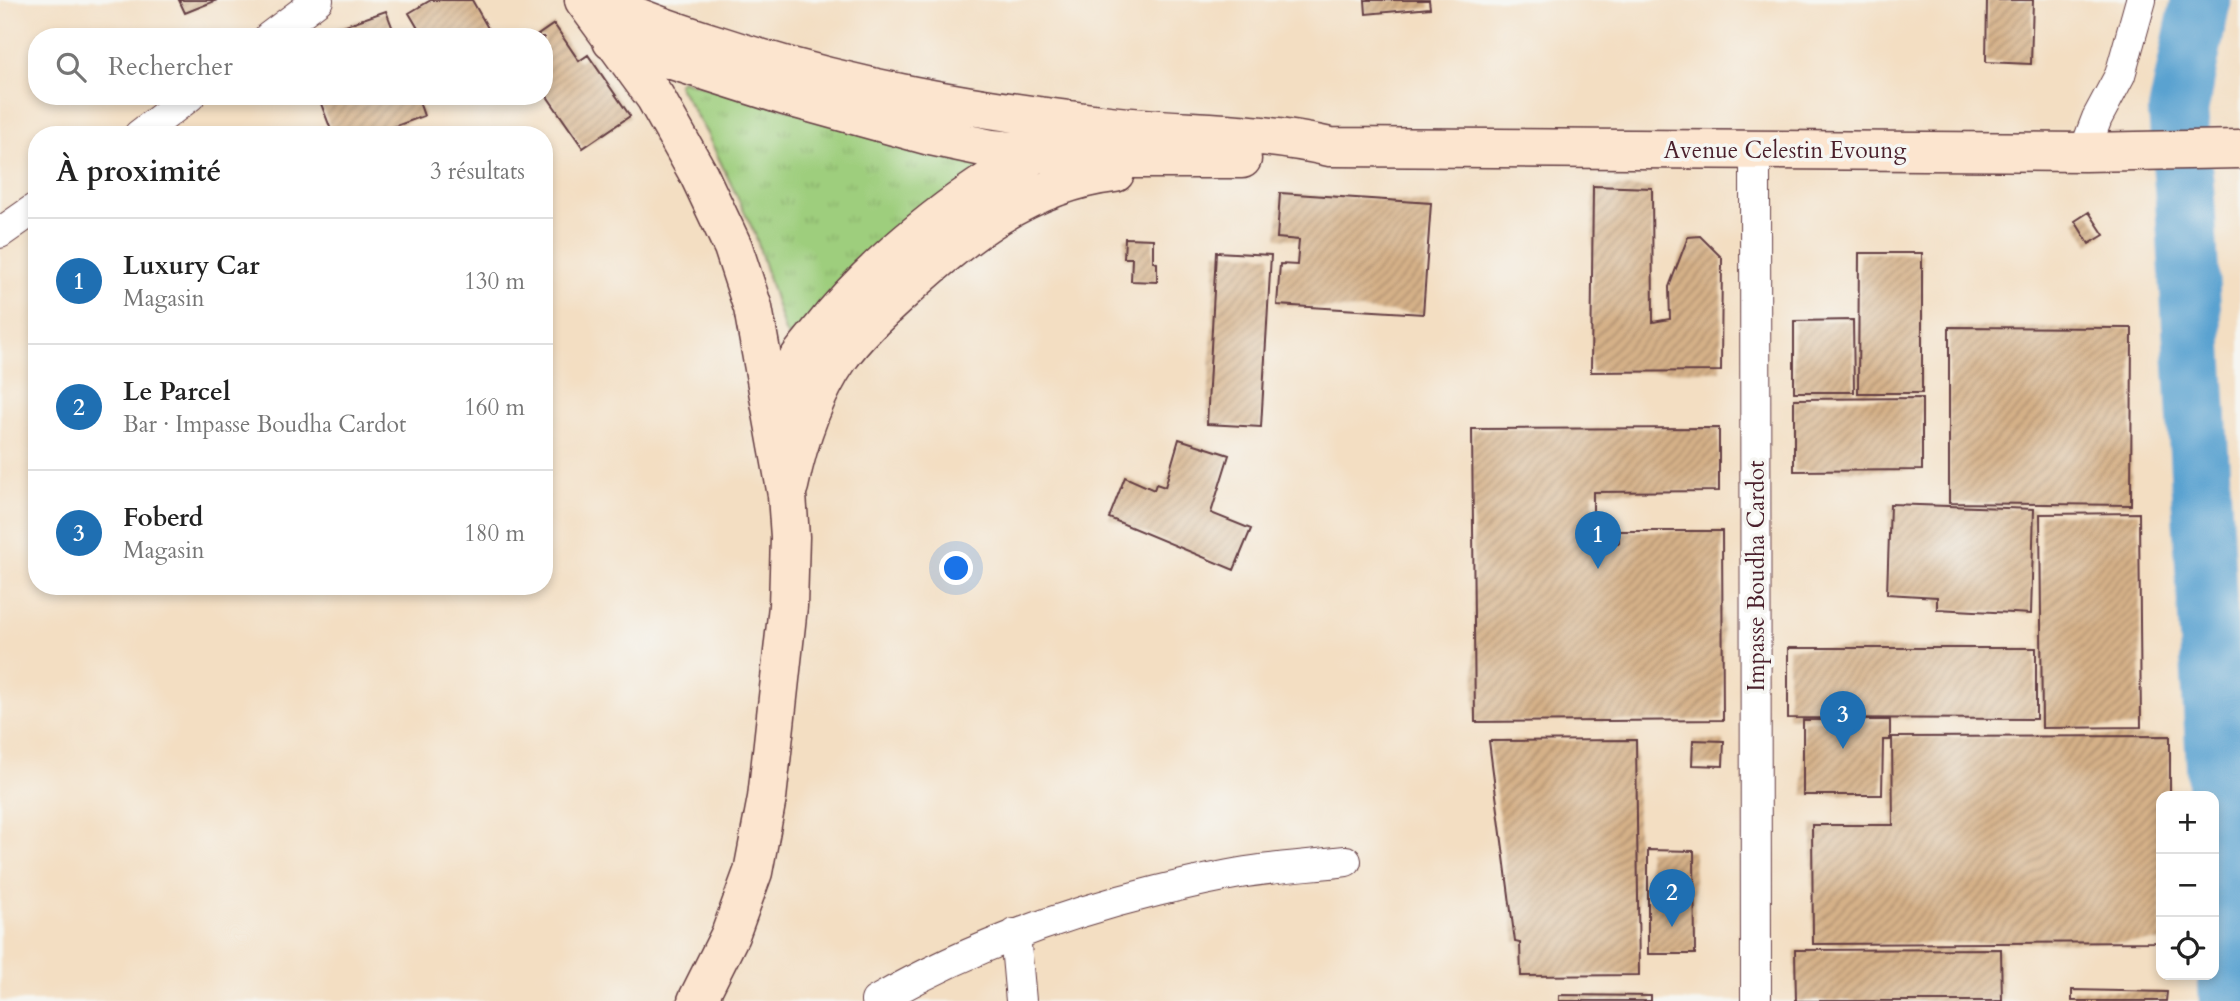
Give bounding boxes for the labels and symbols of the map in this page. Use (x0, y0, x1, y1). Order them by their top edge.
street label: Avenue Celestin Evoung (1664, 135, 1906, 166)
street label: Impasse Boudha Cardot (1741, 460, 1772, 692)
pin: 1 (1575, 511, 1621, 569)
your location (939, 551, 973, 585)
pin: 3 (1820, 691, 1866, 749)
pin: 2 (1649, 869, 1695, 927)

